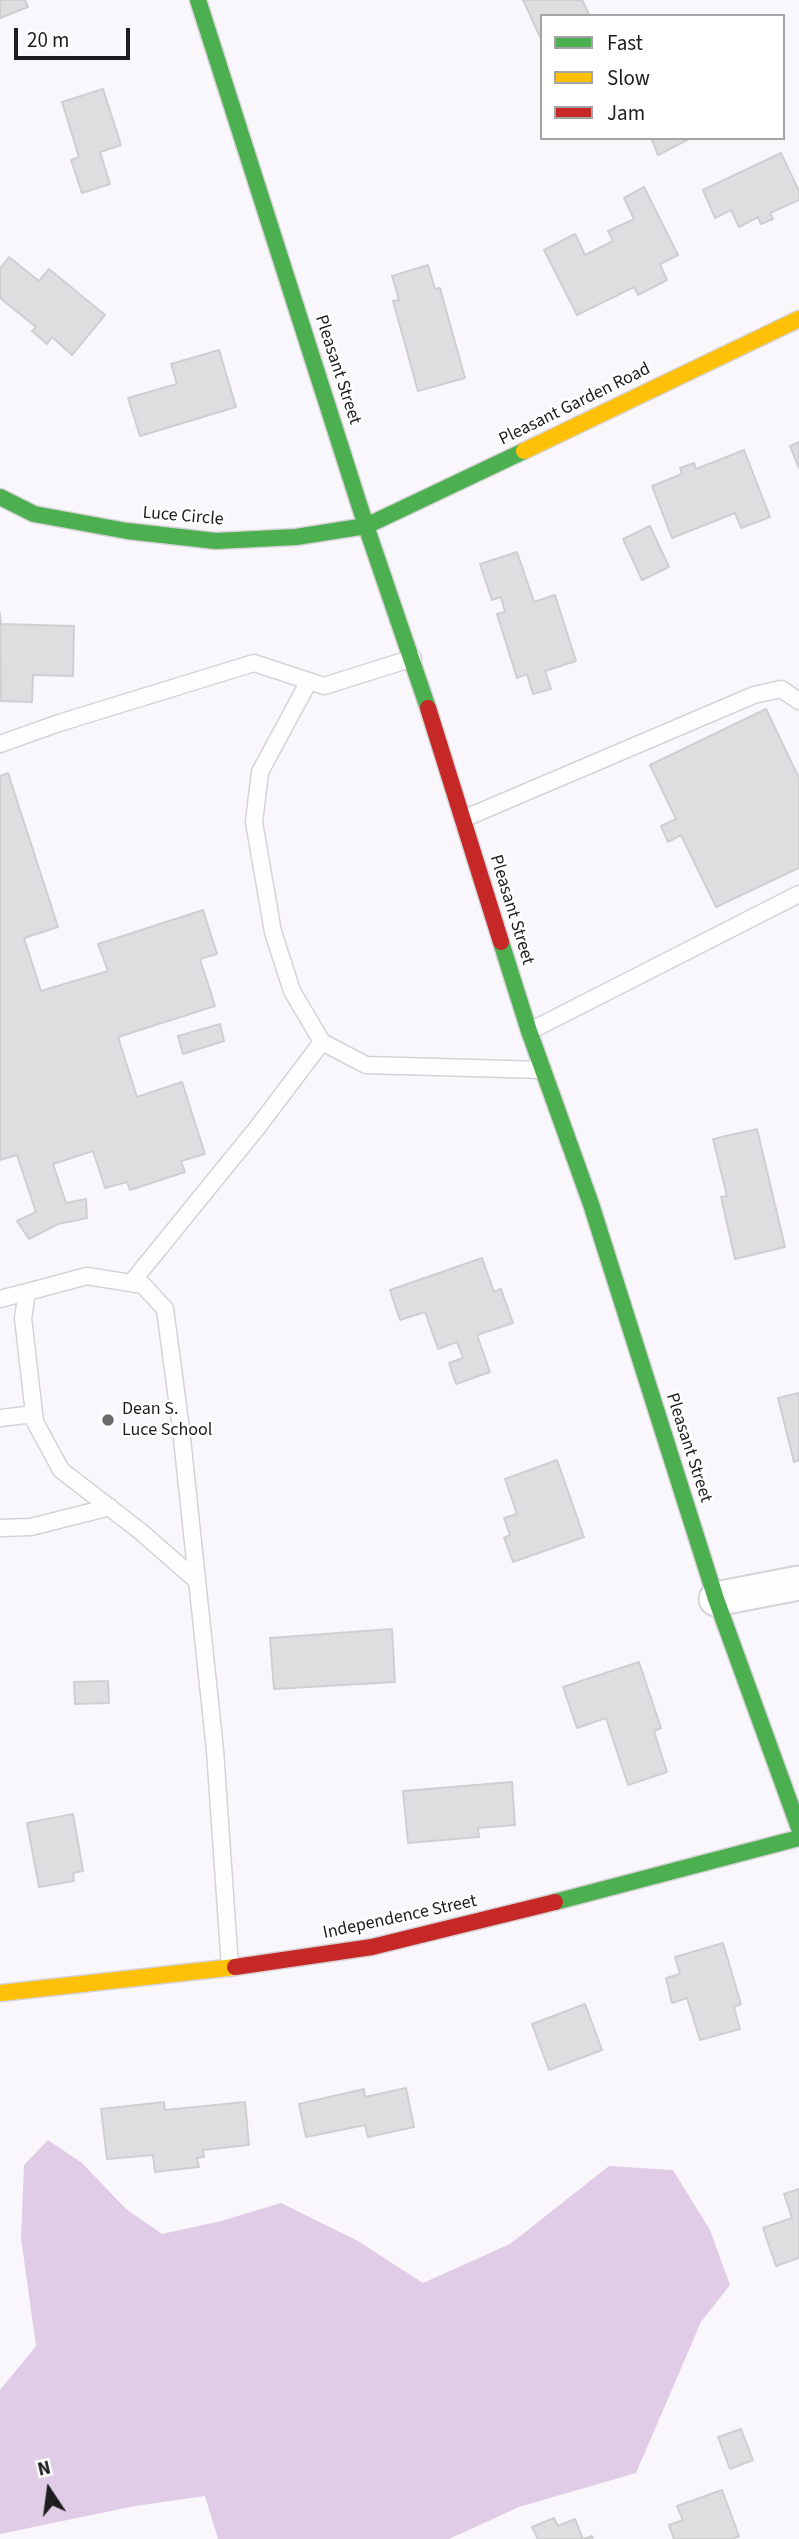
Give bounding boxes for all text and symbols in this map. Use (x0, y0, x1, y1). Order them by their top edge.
scale bar (18, 14, 133, 58)
legend (540, 14, 785, 140)
text: 20 m (27, 25, 69, 55)
text: Fast (607, 28, 643, 58)
text: Slow (607, 63, 650, 93)
text: Jam (607, 98, 645, 128)
street label: Pleasant Street (309, 313, 365, 427)
street label: Pleasant Garden Road (496, 359, 654, 451)
street label: Luce Circle (142, 503, 224, 531)
street label: Pleasant Street (484, 852, 538, 968)
street label: Pleasant Street (660, 1391, 716, 1505)
place label: Dean S. Luce School (122, 1399, 212, 1442)
marker: Dean S. Luce School (100, 1412, 116, 1428)
street label: Independence Street (321, 1891, 479, 1945)
text: N (35, 2454, 53, 2484)
north arrow (14, 2455, 84, 2525)

